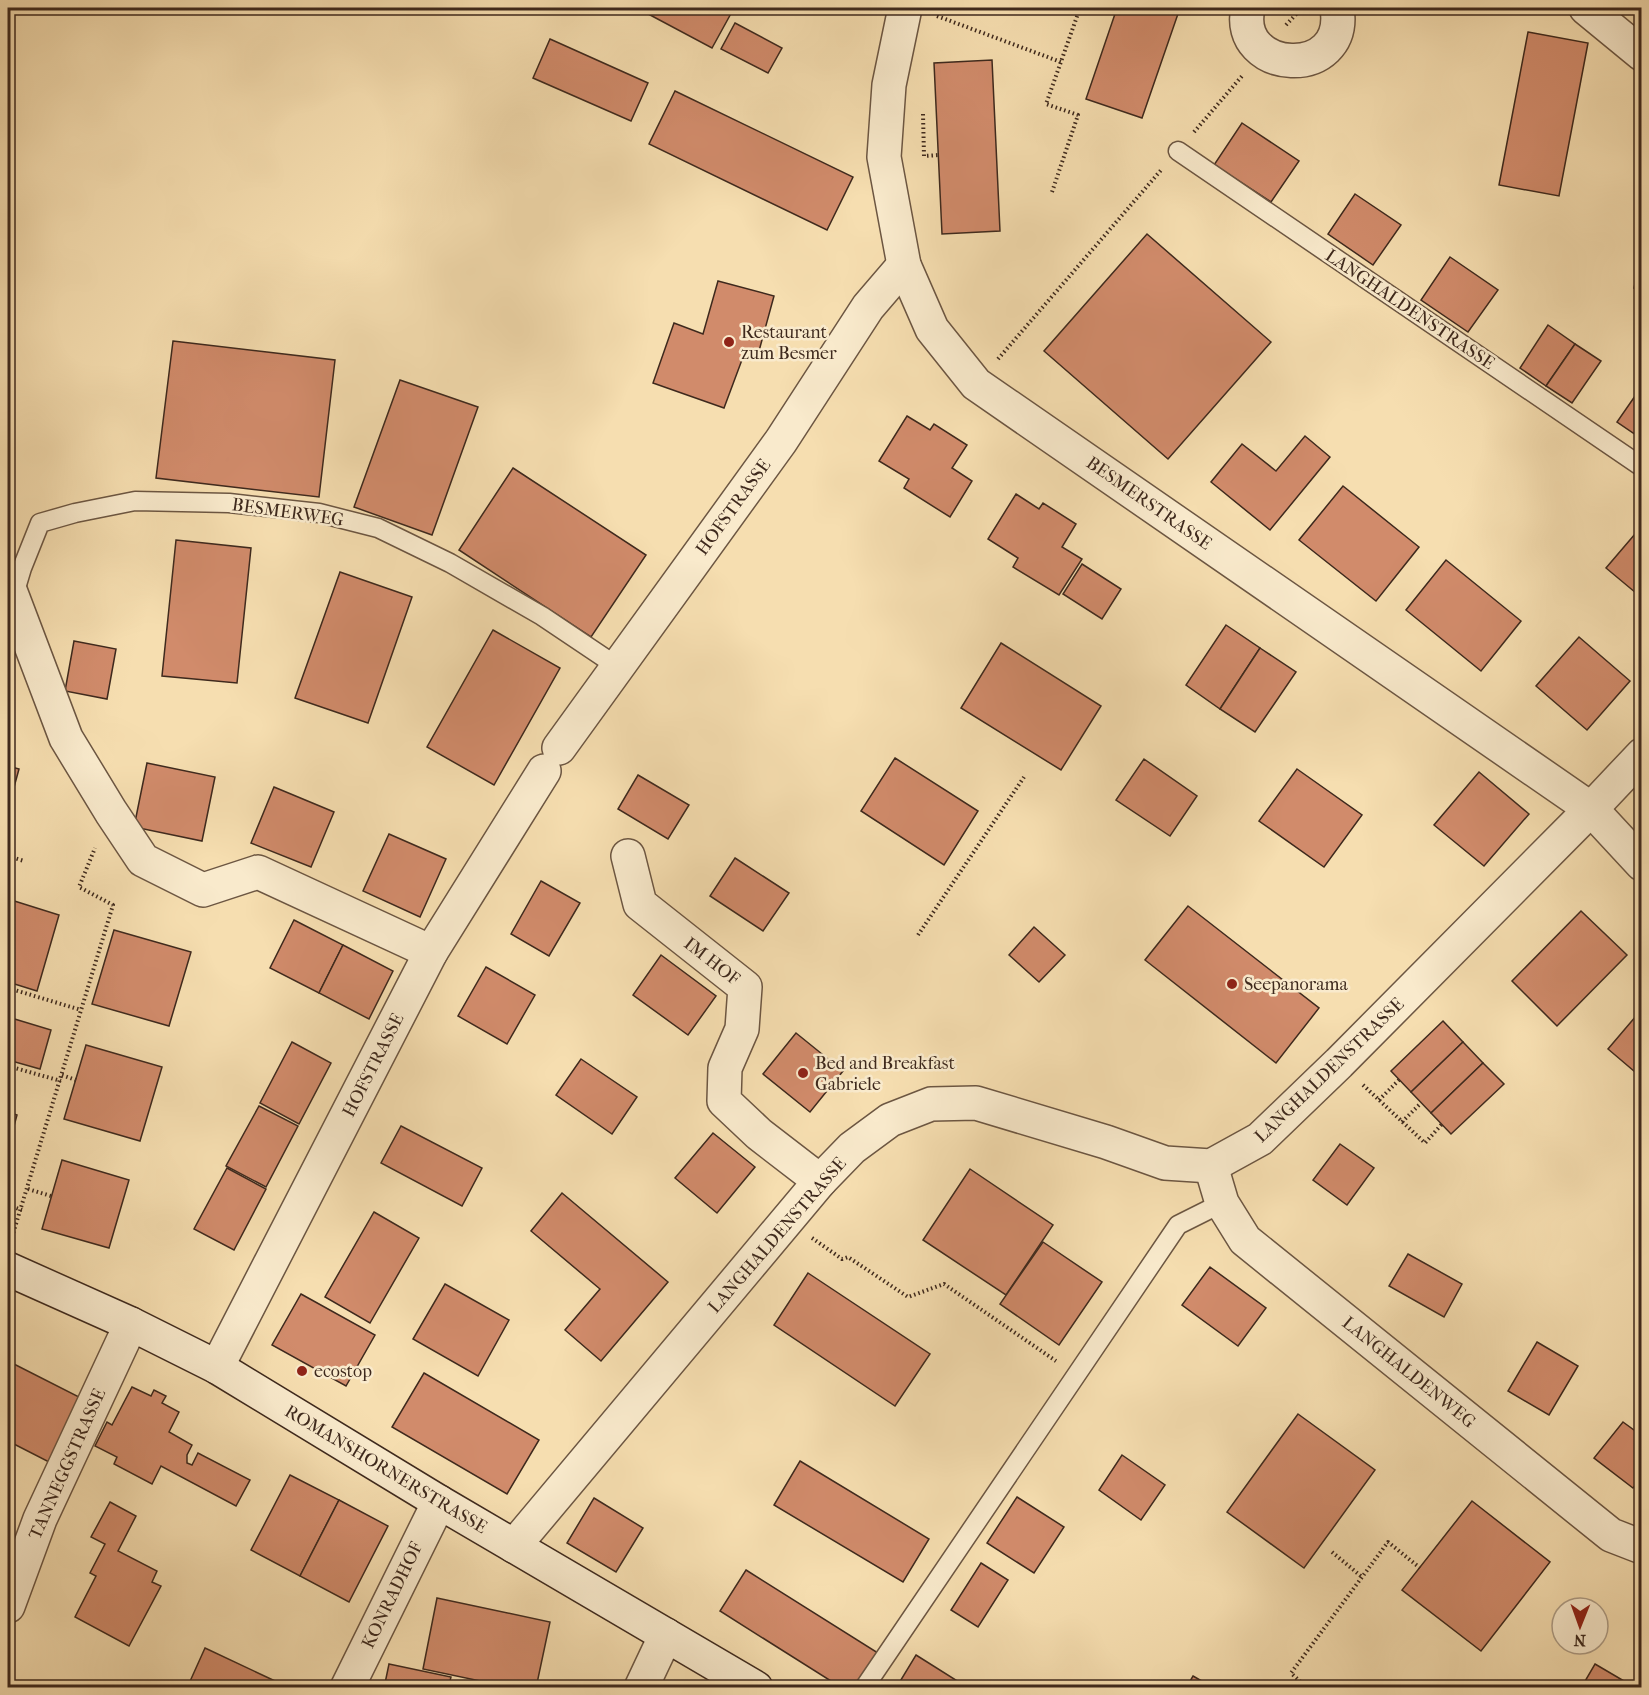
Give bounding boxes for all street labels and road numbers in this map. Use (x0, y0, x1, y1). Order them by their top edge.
street label: LANGHALDENSTRASSE (1321, 245, 1498, 374)
street label: BESMERSTRASSE (1082, 452, 1215, 554)
street label: HOFSTRASSE (692, 455, 775, 559)
street label: BESMERWEG (231, 494, 345, 531)
street label: IM HOF (680, 933, 744, 990)
street label: LANGHALDENSTRASSE (1250, 993, 1408, 1147)
street label: HOFSTRASSE (338, 1010, 409, 1121)
street label: LANGHALDENSTRASSE (704, 1153, 851, 1318)
street label: LANGHALDENWEG (1338, 1312, 1480, 1433)
street label: TANNEGGSTRASSE (25, 1386, 110, 1543)
street label: ROMANSHORNERSTRASSE (281, 1401, 491, 1538)
street label: KONRADHOF (358, 1538, 427, 1652)

